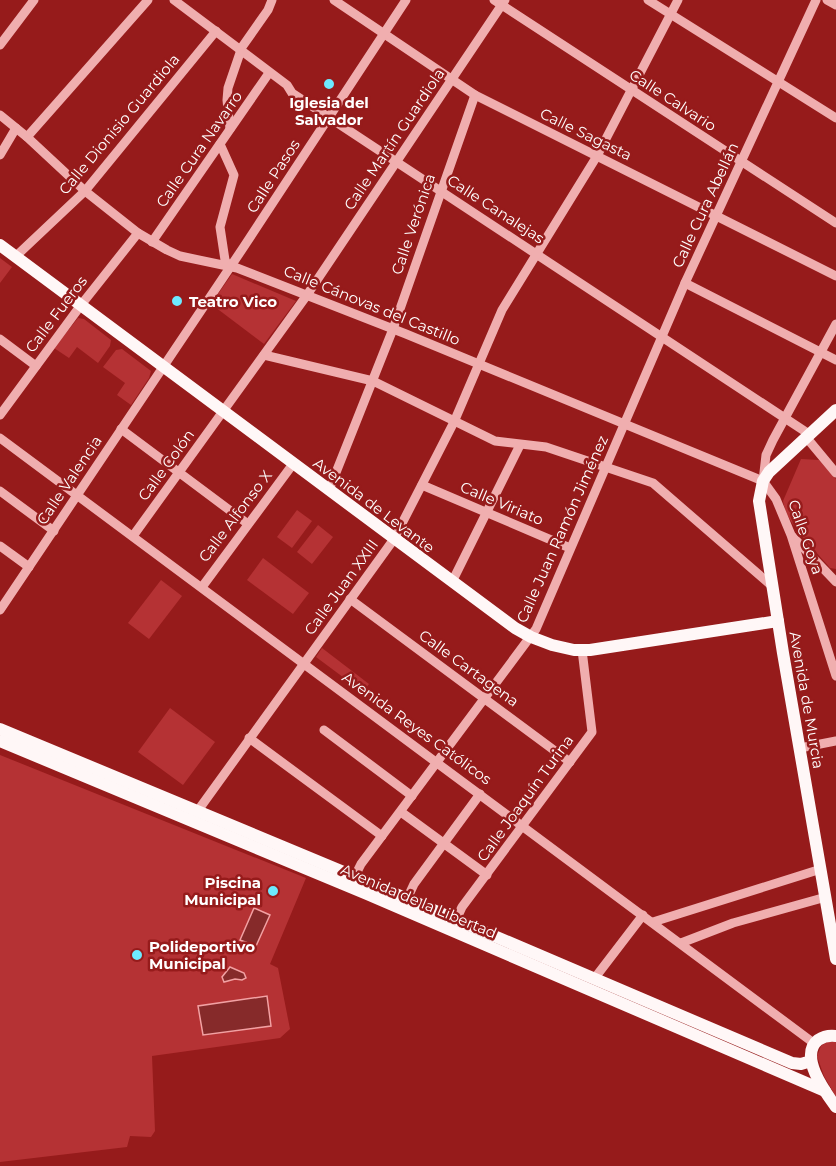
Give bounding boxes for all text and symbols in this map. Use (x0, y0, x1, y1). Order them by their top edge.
street label: Calle Dionisio Guardiola (55, 50, 183, 198)
street label: Calle Martín Guardiola (339, 65, 449, 213)
street label: Calle Calvario (626, 65, 720, 135)
marker: Iglesia del Salvador (322, 77, 336, 91)
street label: Calle Cura Navarro (152, 87, 246, 211)
place label: Iglesia del Salvador (289, 93, 369, 129)
street label: Calle Sagasta (537, 104, 635, 164)
street label: Calle Pasos (242, 136, 304, 216)
street label: Calle Cura Abellán (668, 139, 742, 271)
street label: Calle Verónica (387, 171, 439, 277)
street label: Calle Canalejas (444, 171, 548, 247)
street label: Calle Cánovas del Castillo (281, 261, 463, 349)
street label: Calle Fueros (21, 272, 91, 356)
place label: Teatro Vico (189, 292, 277, 311)
marker: Teatro Vico (170, 294, 184, 308)
street label: Calle Colón (134, 426, 198, 504)
street label: Calle Valencia (32, 432, 106, 528)
street label: Calle Juan Ramón Jiménez (512, 432, 612, 626)
street label: Avenida de Levante (310, 453, 438, 557)
street label: Calle Alfonso X (194, 466, 276, 566)
street label: Calle Viriato (457, 477, 547, 529)
street label: Calle Goya (784, 497, 828, 577)
street label: Calle Juan XXIII (300, 535, 382, 639)
street label: Calle Cartagena (415, 625, 523, 711)
street label: Avenida de Murcia (786, 630, 828, 770)
street label: Avenida Reyes Católicos (339, 667, 495, 789)
street label: Calle Joaquín Turina (473, 731, 577, 865)
street label: Avenida de la Libertad (338, 860, 500, 942)
place label: Piscina Municipal (184, 873, 261, 909)
marker: Piscina Municipal (266, 884, 280, 898)
place label: Polideportivo Municipal (149, 937, 255, 973)
marker: Polideportivo Municipal (130, 948, 144, 962)

